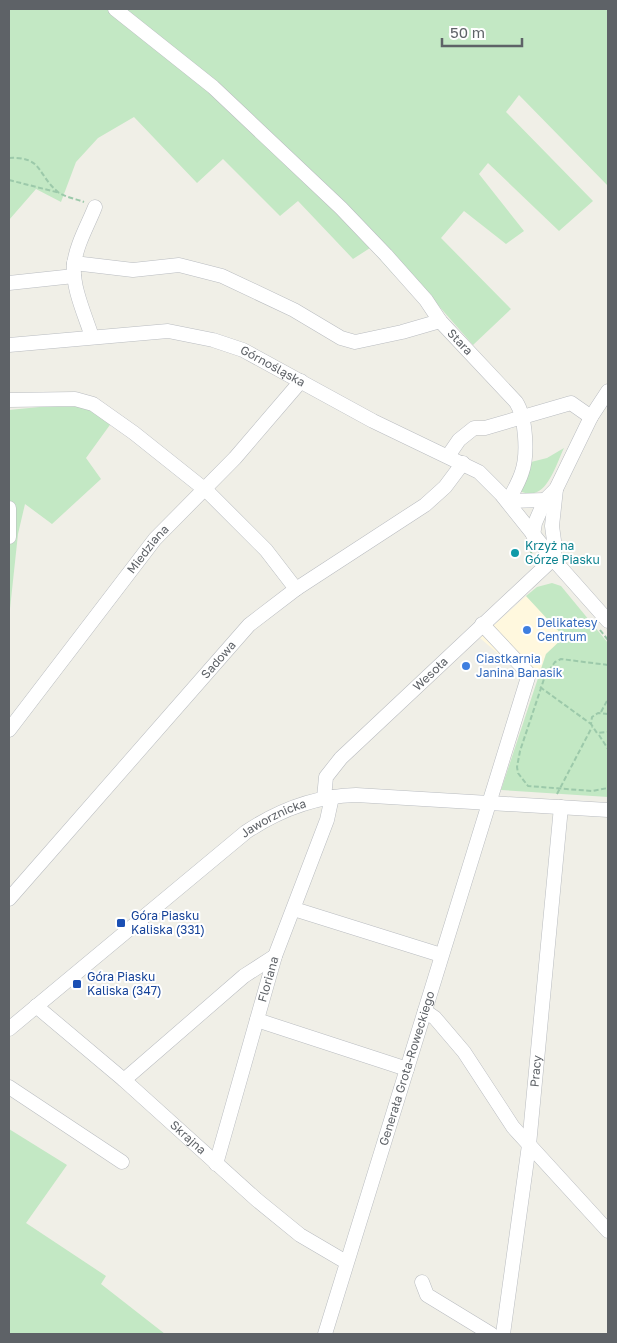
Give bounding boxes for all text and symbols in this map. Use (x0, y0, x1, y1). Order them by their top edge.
scale bar (442, 15, 522, 47)
text: 50 m (450, 23, 485, 41)
street label: Stara (444, 326, 476, 358)
street label: Górnośląska (238, 342, 308, 390)
street label: Miedziana (123, 522, 172, 576)
place label: Krzyż na Górze Piasku (525, 538, 600, 567)
marker: Krzyż na Górze Piasku (509, 547, 521, 559)
place label: Delikatesy Centrum (537, 615, 598, 644)
marker: Delikatesy Centrum (521, 624, 533, 636)
street label: Sadowa (198, 638, 239, 681)
place label: Ciastkarnia Janina Banasik (476, 651, 563, 680)
street label: Wesoła (409, 654, 451, 694)
marker: Ciastkarnia Janina Banasik (460, 660, 472, 672)
street label: Jaworznicka (237, 796, 308, 841)
place label: Góra Piasku Kaliska (331) (131, 908, 205, 937)
marker: Góra Piasku Kaliska (331) (115, 917, 127, 929)
street label: Floriana (254, 955, 282, 1004)
place label: Góra Piasku Kaliska (347) (87, 969, 162, 998)
marker: Góra Piasku Kaliska (347) (71, 978, 83, 990)
street label: Generała Grota-Roweckiego (376, 989, 438, 1147)
street label: Pracy (527, 1054, 545, 1088)
street label: Skrajna (167, 1117, 209, 1157)

